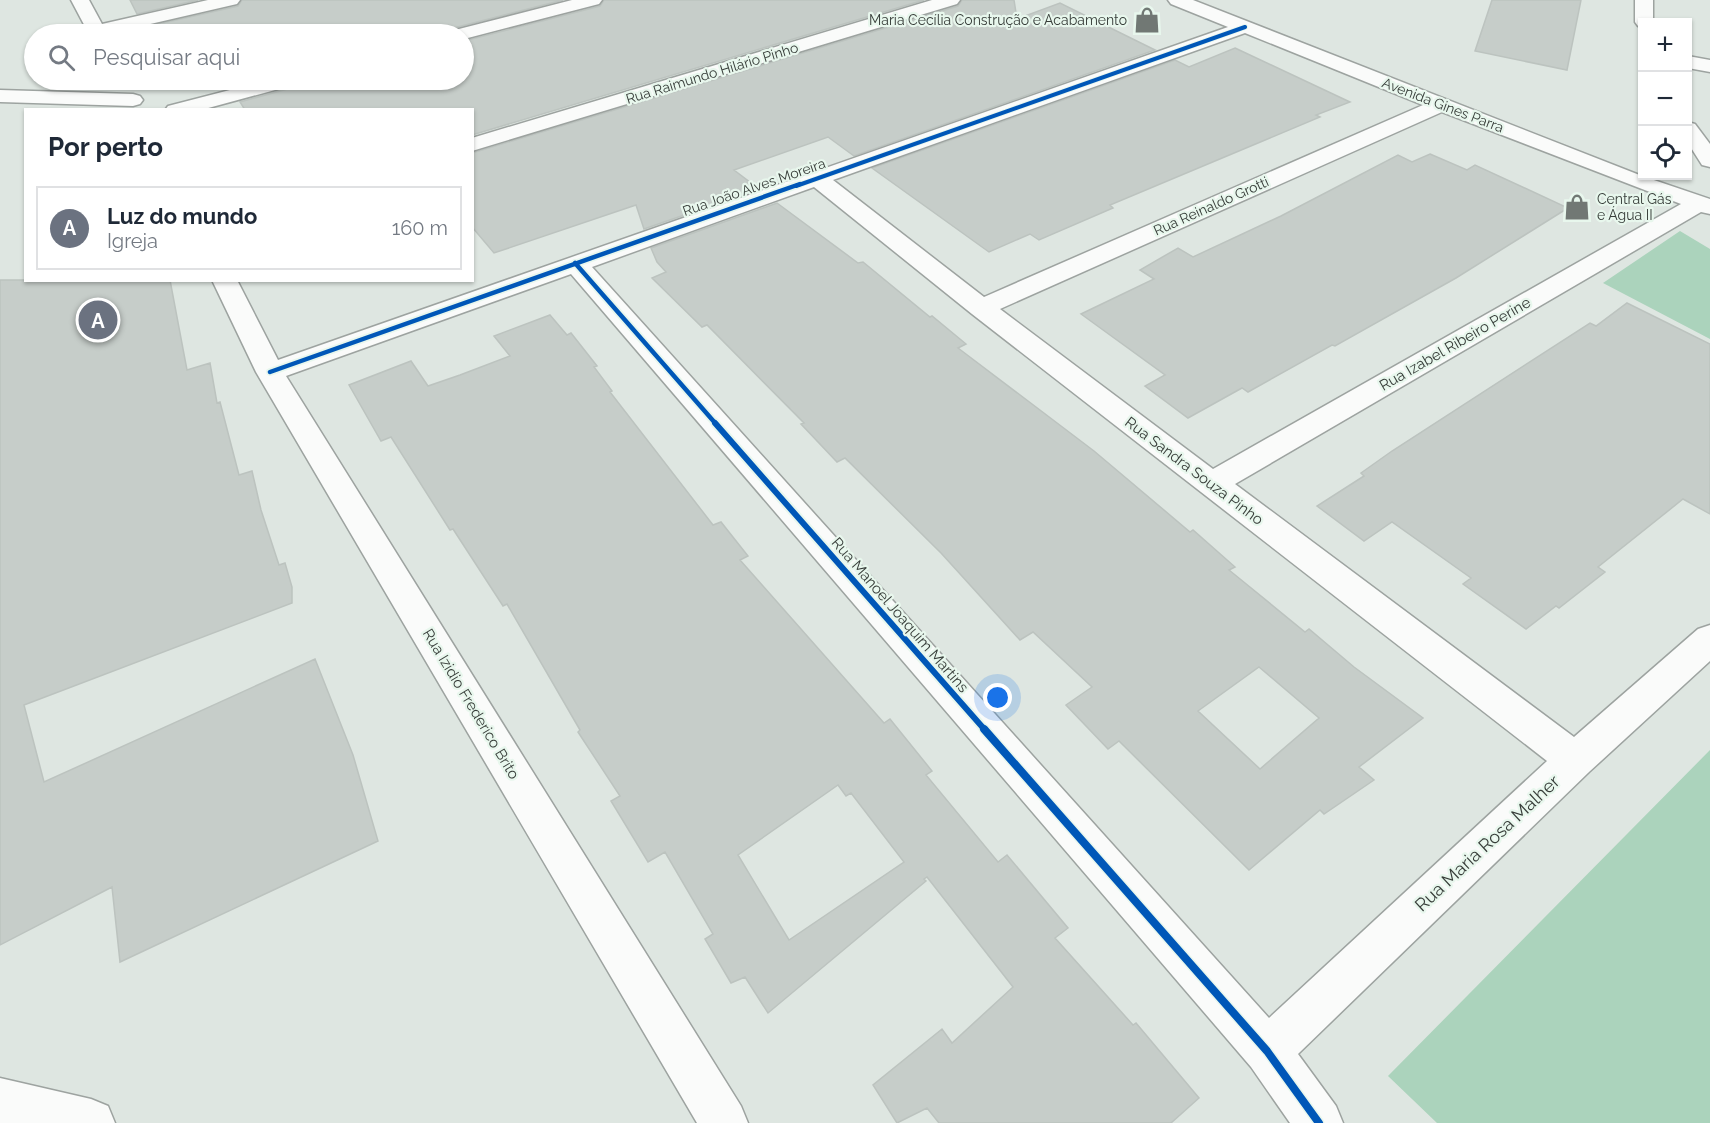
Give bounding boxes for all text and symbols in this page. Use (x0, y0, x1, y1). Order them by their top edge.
shop icon: Maria Cecília Construção e Acabamento (1132, 5, 1162, 35)
place label: Maria Cecília Construção e Acabamento (869, 12, 1127, 28)
map controls (1638, 18, 1692, 180)
button: + (1638, 18, 1692, 72)
search box (24, 24, 474, 90)
street label: Rua Raimundo Hilário Pinho (624, 39, 800, 107)
icon: search (45, 41, 78, 74)
text: Pesquisar aqui (93, 44, 240, 70)
button: − (1638, 72, 1692, 126)
street label: Avenida Gines Parra (1380, 74, 1506, 136)
button: locate (1638, 126, 1692, 180)
text: Por perto (48, 132, 163, 162)
street label: Rua João Alves Moreira (680, 155, 828, 219)
street label: Rua Reinaldo Grotti (1151, 173, 1271, 239)
place label: Central Gás e Água II (1597, 191, 1672, 223)
shop icon: Central Gás e Água II (1562, 192, 1592, 222)
text: Luz do mundo (107, 203, 257, 229)
text: A (63, 216, 76, 240)
text: 160 m (392, 216, 448, 240)
text: Igreja (107, 229, 158, 253)
street label: Rua Izabel Ribeiro Perine (1376, 293, 1534, 395)
pin: A (78, 298, 118, 342)
street label: Rua Sandra Souza Pinho (1121, 413, 1267, 529)
street label: Rua Manoel Joaquim Martins (828, 534, 972, 696)
street label: Rua Izidio Frederico Brito (419, 626, 523, 783)
your location (983, 683, 1012, 712)
street label: Rua Maria Rosa Malher (1410, 770, 1564, 915)

